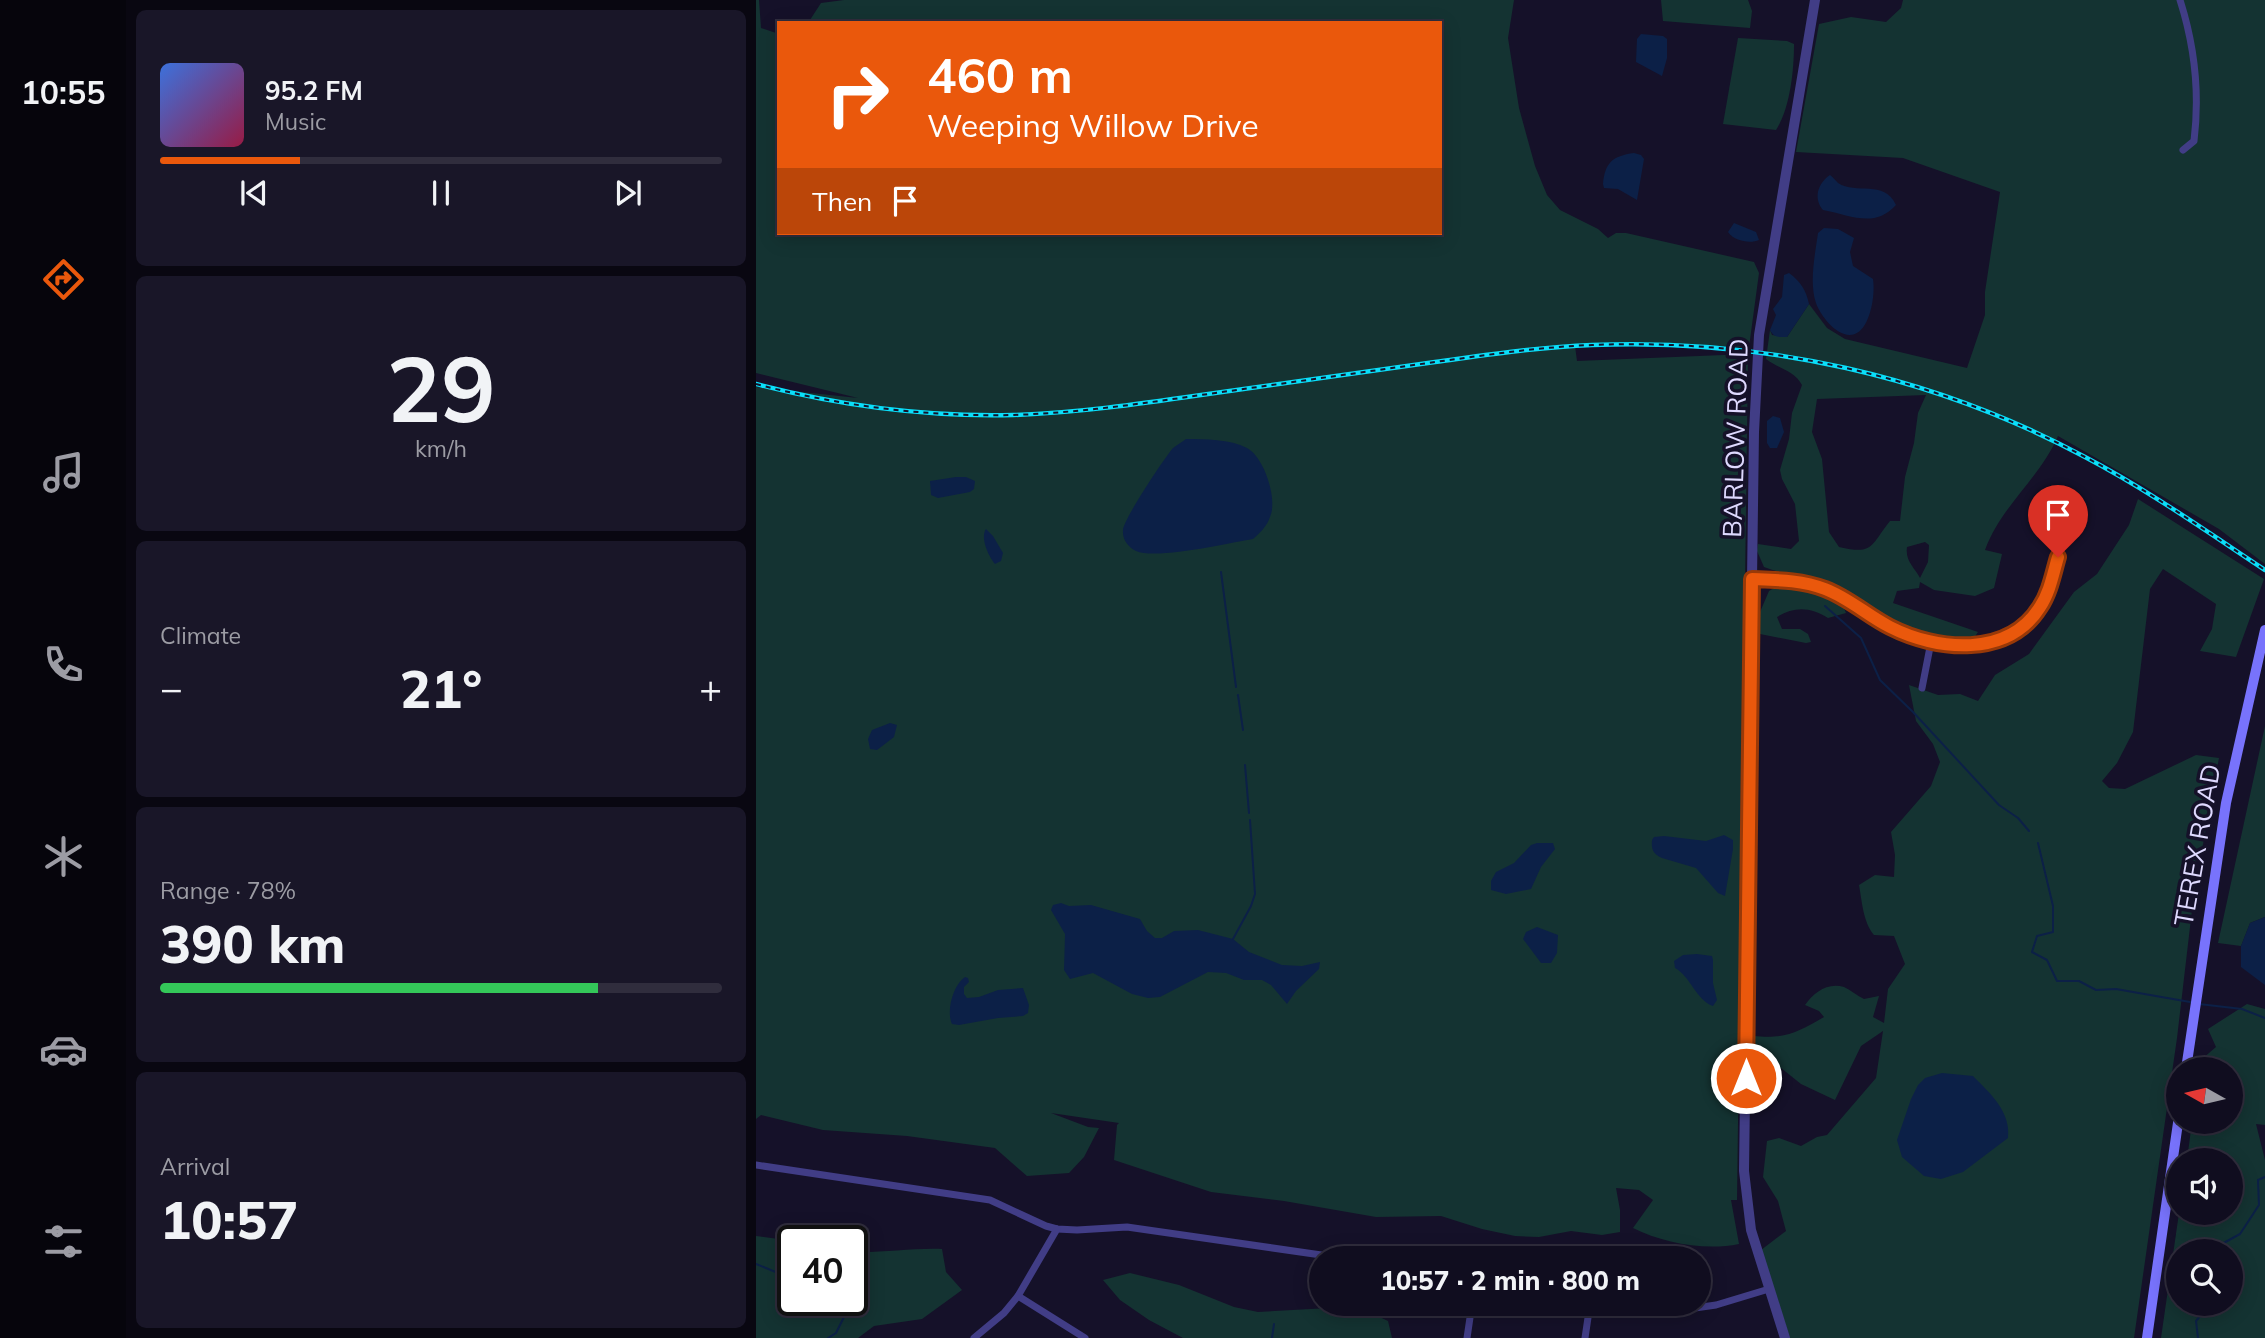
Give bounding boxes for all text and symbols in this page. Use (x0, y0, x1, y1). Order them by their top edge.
text: 460 m (927, 44, 1073, 105)
icon: right (812, 49, 903, 140)
text: 10:55 (21, 72, 105, 112)
text: 95.2 FM (265, 74, 363, 107)
text: Weeping Willow Drive (927, 105, 1259, 145)
text: Music (265, 107, 326, 136)
icon: previous (235, 174, 273, 212)
icon: pause (422, 174, 460, 212)
icon: next (609, 174, 647, 212)
icon: arrive (886, 182, 924, 220)
text: Then (812, 185, 872, 218)
icon: directions (39, 255, 88, 304)
text: 29 (386, 331, 496, 445)
street label: BARLOW ROAD (1715, 338, 1755, 538)
text: km/h (415, 434, 467, 463)
icon: music (39, 448, 88, 497)
pin (2028, 485, 2088, 557)
icon: arrive (2039, 496, 2077, 534)
text: Climate (160, 621, 241, 650)
icon: phone (39, 640, 88, 689)
text: 21° (400, 656, 482, 721)
text: − (160, 664, 183, 712)
text: + (699, 664, 722, 712)
street label: TEREX ROAD (2167, 761, 2227, 929)
icon: climate (39, 832, 88, 881)
text: Range · 78% (160, 876, 296, 905)
text: 390 km (160, 911, 345, 976)
icon: car (39, 1025, 88, 1074)
position arrow (1709, 1041, 1783, 1115)
north arrow (2166, 1057, 2244, 1134)
map controls (2166, 1057, 2243, 1316)
button: sound (2166, 1148, 2243, 1225)
text: Arrival (160, 1152, 230, 1181)
text: 10:57 (160, 1187, 298, 1252)
icon: filters (39, 1217, 88, 1266)
speed limit sign: 40 (777, 1225, 868, 1316)
button: search (2166, 1239, 2243, 1316)
text: 10:57 · 2 min · 800 m (1380, 1264, 1640, 1297)

